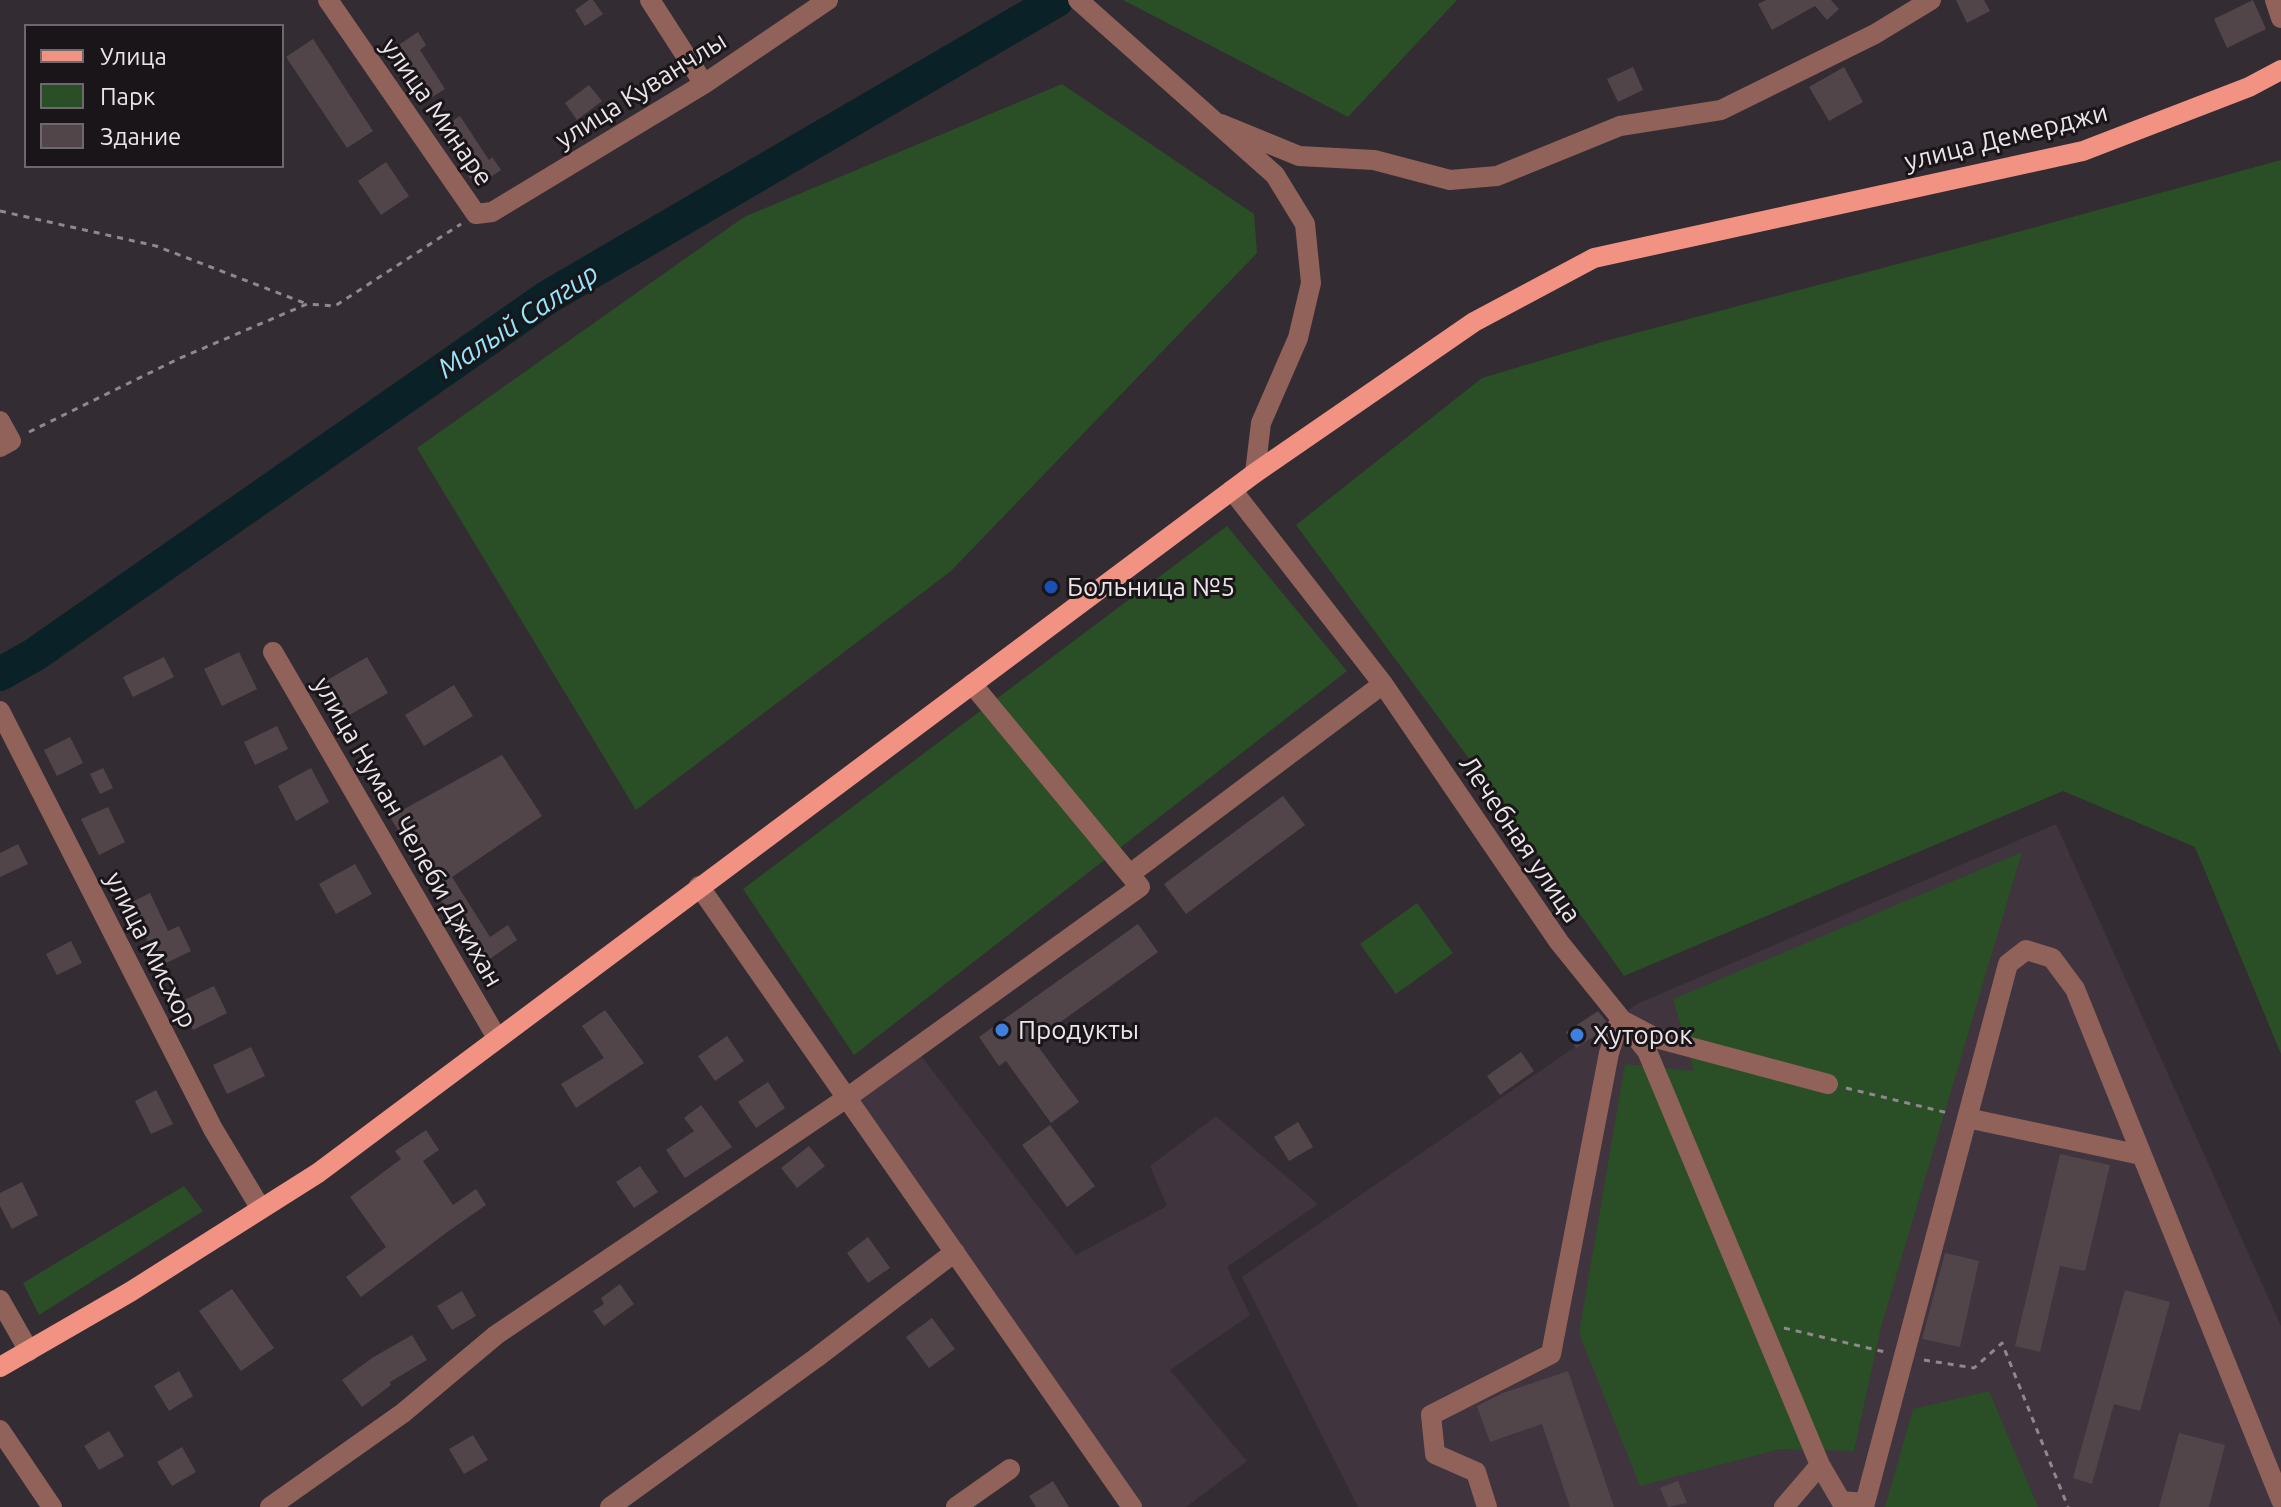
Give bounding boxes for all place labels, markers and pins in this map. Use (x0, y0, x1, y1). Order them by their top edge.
place label: Больница №5 (1067, 571, 1235, 603)
marker: Больница №5 (1042, 578, 1060, 596)
place label: Продукты (1018, 1014, 1139, 1046)
place label: Хуторок (1593, 1019, 1693, 1051)
marker: Продукты (993, 1021, 1011, 1039)
marker: Хуторок (1568, 1026, 1586, 1044)

